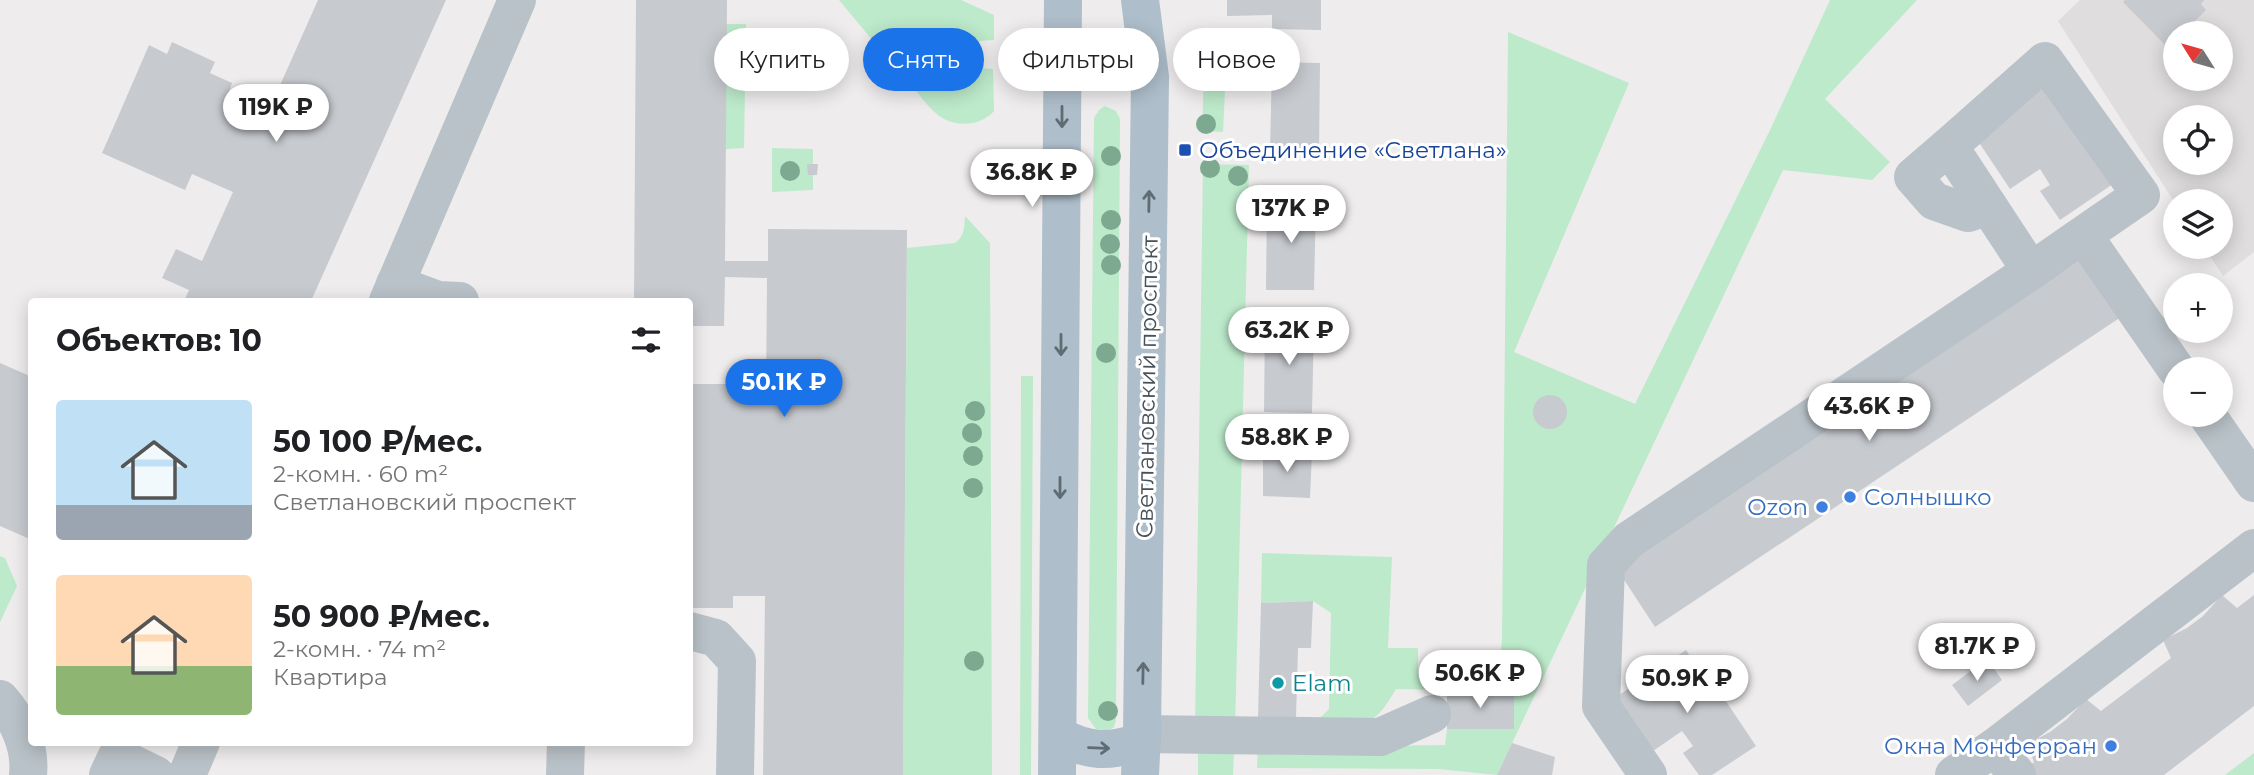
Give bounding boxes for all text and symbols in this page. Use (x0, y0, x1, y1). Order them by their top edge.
north arrow (2163, 21, 2233, 91)
map controls (2163, 21, 2233, 427)
chip: Купить (714, 28, 849, 91)
chip: Снять (863, 28, 984, 91)
chip: Фильтры (998, 28, 1159, 91)
chip: Новое (1173, 28, 1300, 91)
pin: 119K ₽ (219, 85, 333, 144)
text: 119K ₽ (239, 93, 313, 121)
one-way arrow (1055, 105, 1069, 128)
button: locate (2163, 105, 2233, 175)
place label: Объединение «Светлана» (1199, 136, 1507, 164)
marker: Объединение «Светлана» (1177, 142, 1193, 158)
pin: 36.8K ₽ (967, 150, 1097, 209)
text: 36.8K ₽ (986, 158, 1078, 186)
pin: 137K ₽ (1234, 186, 1348, 245)
one-way arrow (1142, 189, 1156, 212)
button: layers (2163, 189, 2233, 259)
text: 137K ₽ (1252, 194, 1330, 222)
street label: Светлановский проспект (1130, 235, 1164, 539)
button: + (2163, 273, 2233, 343)
pin: 63.2K ₽ (1224, 308, 1354, 367)
text: 63.2K ₽ (1244, 316, 1334, 344)
icon: filters (627, 321, 665, 359)
text: Объектов: 10 (56, 322, 262, 359)
one-way arrow (1054, 333, 1068, 356)
button: − (2163, 357, 2233, 427)
pin: 50.1K ₽ (719, 360, 849, 419)
text: 50.1K ₽ (741, 368, 827, 396)
pin: 43.6K ₽ (1804, 384, 1934, 443)
text: 43.6K ₽ (1823, 392, 1915, 420)
pin: 58.8K ₽ (1222, 414, 1352, 474)
text: 50 100 ₽/мес. (273, 423, 482, 460)
text: 58.8K ₽ (1241, 423, 1333, 451)
icon: home (112, 428, 196, 512)
text: 2-комн. · 60 m² (273, 460, 448, 488)
one-way arrow (1053, 476, 1067, 499)
place label: Солнышко (1864, 483, 1992, 511)
text: Светлановский проспект (273, 488, 576, 516)
marker: Солнышко (1842, 489, 1858, 505)
place label: Ozon (1747, 493, 1808, 521)
marker: Ozon (1814, 499, 1830, 515)
text: 50 900 ₽/мес. (273, 598, 490, 635)
icon: home (112, 603, 196, 687)
pin: 81.7K ₽ (1912, 624, 2042, 683)
text: 81.7K ₽ (1934, 632, 2020, 660)
text: 2-комн. · 74 m² (273, 635, 446, 663)
pin: 50.6K ₽ (1415, 650, 1545, 710)
pin: 50.9K ₽ (1622, 656, 1752, 715)
text: 50.6K ₽ (1435, 659, 1525, 687)
one-way arrow (1136, 662, 1150, 685)
text: Квартира (273, 663, 387, 691)
text: 50.9K ₽ (1641, 664, 1733, 692)
place label: Elam (1292, 669, 1352, 697)
marker: Elam (1270, 675, 1286, 691)
place label: Окна Монферран (1884, 732, 2097, 760)
marker: Окна Монферран (2103, 738, 2119, 754)
one-way arrow (1087, 742, 1110, 755)

